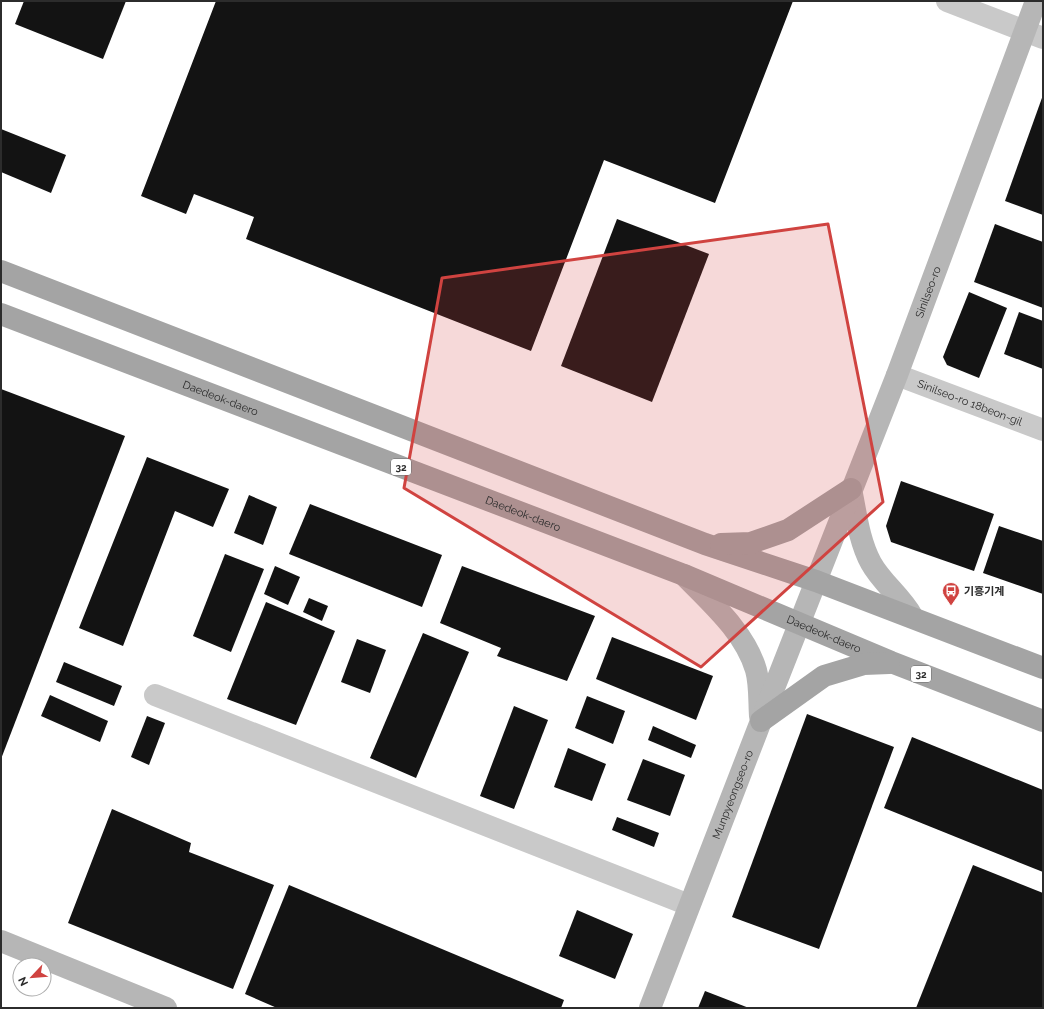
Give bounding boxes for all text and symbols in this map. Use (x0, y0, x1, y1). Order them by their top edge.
street label: Sinilseo-ro (912, 264, 944, 320)
street label: Sinilseo-ro 18beon-gil (916, 377, 1024, 428)
street label: Daedeok-daero (181, 378, 260, 418)
road number: 32 (391, 459, 411, 475)
street label: Daedeok-daero (484, 493, 563, 534)
bus stop icon: 기흥기계 (941, 581, 961, 606)
place label: 기흥기계 (964, 585, 1004, 598)
street label: Daedeok-daero (785, 612, 864, 655)
road number: 32 (911, 666, 931, 682)
street label: Munpyeongseo-ro (710, 748, 756, 841)
north arrow (12, 957, 52, 997)
text: N (16, 975, 31, 988)

